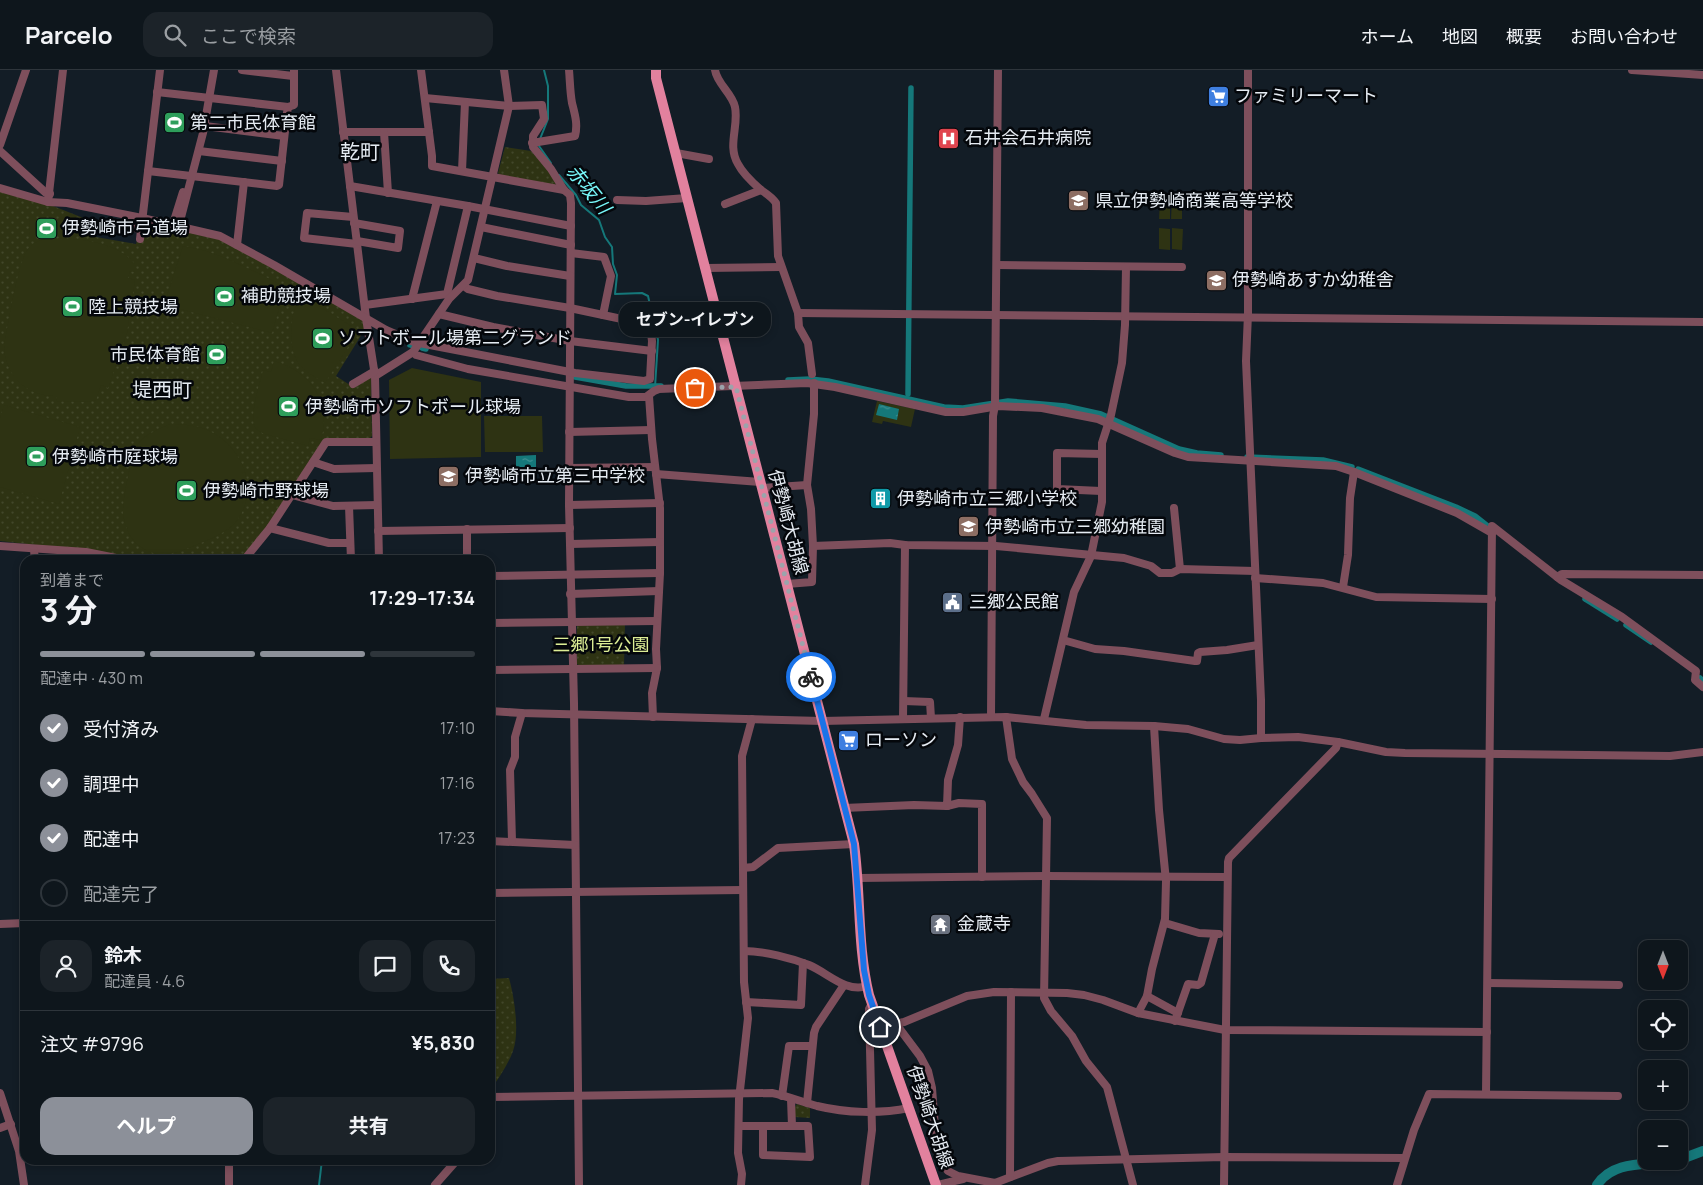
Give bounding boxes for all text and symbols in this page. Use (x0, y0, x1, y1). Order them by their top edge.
search box (143, 12, 493, 57)
text: Parcelo (25, 18, 113, 51)
icon: search (161, 21, 189, 49)
text: ここで検索 (201, 23, 296, 49)
text: ホーム (1361, 24, 1414, 48)
text: 地図 (1442, 24, 1478, 48)
text: 概要 (1506, 24, 1542, 48)
text: お問い合わせ (1570, 24, 1678, 48)
place label: ファミリーマート (1234, 83, 1378, 107)
supermarket icon: ファミリーマート (1206, 84, 1230, 108)
place label: 第二市民体育館 (190, 110, 316, 134)
sports icon: 第二市民体育館 (162, 111, 186, 135)
place label: 石井会石井病院 (965, 125, 1091, 149)
hospital icon: 石井会石井病院 (937, 126, 961, 150)
district label: 乾町 (340, 138, 380, 165)
water label: 赤坂川 (561, 159, 618, 221)
place label: 県立伊勢崎商業高等学校 (1095, 188, 1293, 212)
school or university icon: 県立伊勢崎商業高等学校 (1067, 189, 1091, 213)
place label: 伊勢崎市弓道場 (62, 215, 188, 239)
sports icon: 伊勢崎市弓道場 (34, 216, 58, 240)
place label: 伊勢崎あすか幼稚舎 (1232, 267, 1394, 291)
school or university icon: 伊勢崎あすか幼稚舎 (1204, 268, 1228, 292)
place label: 補助競技場 (241, 283, 331, 307)
sports icon: 補助競技場 (213, 284, 237, 308)
place label: 陸上競技場 (88, 294, 178, 318)
sports icon: 陸上競技場 (60, 295, 84, 319)
callout: セブン-イレブン (619, 303, 771, 338)
text: セブン-イレブン (636, 308, 754, 330)
place label: ソフトボール場第二グランド (338, 325, 572, 349)
sports icon: ソフトボール場第二グランド (310, 326, 334, 350)
place label: 市民体育館 (110, 342, 200, 366)
sports icon: 市民体育館 (204, 343, 228, 367)
pin (674, 367, 716, 409)
icon: bag (681, 374, 709, 402)
district label: 堤西町 (132, 376, 192, 403)
place label: 伊勢崎市ソフトボール球場 (305, 394, 521, 418)
sports icon: 伊勢崎市ソフトボール球場 (277, 395, 301, 419)
place label: 伊勢崎市庭球場 (52, 444, 178, 468)
sports icon: 伊勢崎市庭球場 (24, 445, 48, 469)
place label: 伊勢崎市立第三中学校 (465, 463, 645, 487)
school or university icon: 伊勢崎市立第三中学校 (437, 464, 461, 488)
street label: 伊勢崎大胡線 (763, 466, 815, 577)
place label: 伊勢崎市野球場 (203, 478, 329, 502)
sports icon: 伊勢崎市野球場 (175, 479, 199, 503)
place label: 伊勢崎市立三郷小学校 (897, 486, 1077, 510)
building icon: 伊勢崎市立三郷小学校 (869, 487, 893, 511)
place label: 伊勢崎市立三郷幼稚園 (985, 514, 1165, 538)
school or university icon: 伊勢崎市立三郷幼稚園 (957, 515, 981, 539)
text: 到着まで (40, 569, 104, 591)
text: 17:29–17:34 (369, 585, 475, 611)
text: 3 分 (40, 588, 97, 632)
place label: 三郷公民館 (969, 589, 1059, 613)
public building icon: 三郷公民館 (941, 590, 965, 614)
park label: 三郷1号公園 (552, 632, 650, 656)
courier (786, 652, 836, 702)
icon: bike (797, 663, 825, 691)
text: 配達中 · 430 m (40, 667, 143, 689)
icon: check (40, 714, 68, 742)
text: 受付済み (83, 716, 159, 742)
text: 17:10 (440, 717, 475, 739)
place label: ローソン (865, 727, 937, 751)
supermarket icon: ローソン (837, 728, 861, 752)
icon: check (40, 769, 68, 797)
text: 調理中 (83, 771, 140, 797)
text: 17:16 (440, 772, 475, 794)
icon: check (40, 824, 68, 852)
text: 配達中 (83, 826, 140, 852)
text: 17:23 (438, 827, 475, 849)
text: 配達完了 (83, 881, 159, 907)
place label: 金蔵寺 (957, 911, 1011, 935)
temple icon: 金蔵寺 (929, 912, 953, 936)
button: person (40, 940, 92, 992)
button: chat (359, 940, 411, 992)
button: phone (423, 940, 475, 992)
north arrow (1638, 940, 1688, 990)
map controls (1638, 940, 1688, 1170)
text: 鈴木 (104, 942, 142, 968)
text: 配達員 · 4.6 (104, 970, 185, 992)
button: locate (1638, 1000, 1688, 1050)
pin (859, 1006, 901, 1048)
icon: home (866, 1013, 894, 1041)
text: ¥5,830 (411, 1030, 475, 1056)
text: 注文 #9796 (40, 1031, 144, 1057)
button: + (1638, 1060, 1688, 1110)
street label: 伊勢崎大胡線 (902, 1062, 960, 1172)
button: ヘルプ (40, 1097, 253, 1155)
button: 共有 (263, 1097, 475, 1155)
button: − (1638, 1120, 1688, 1170)

